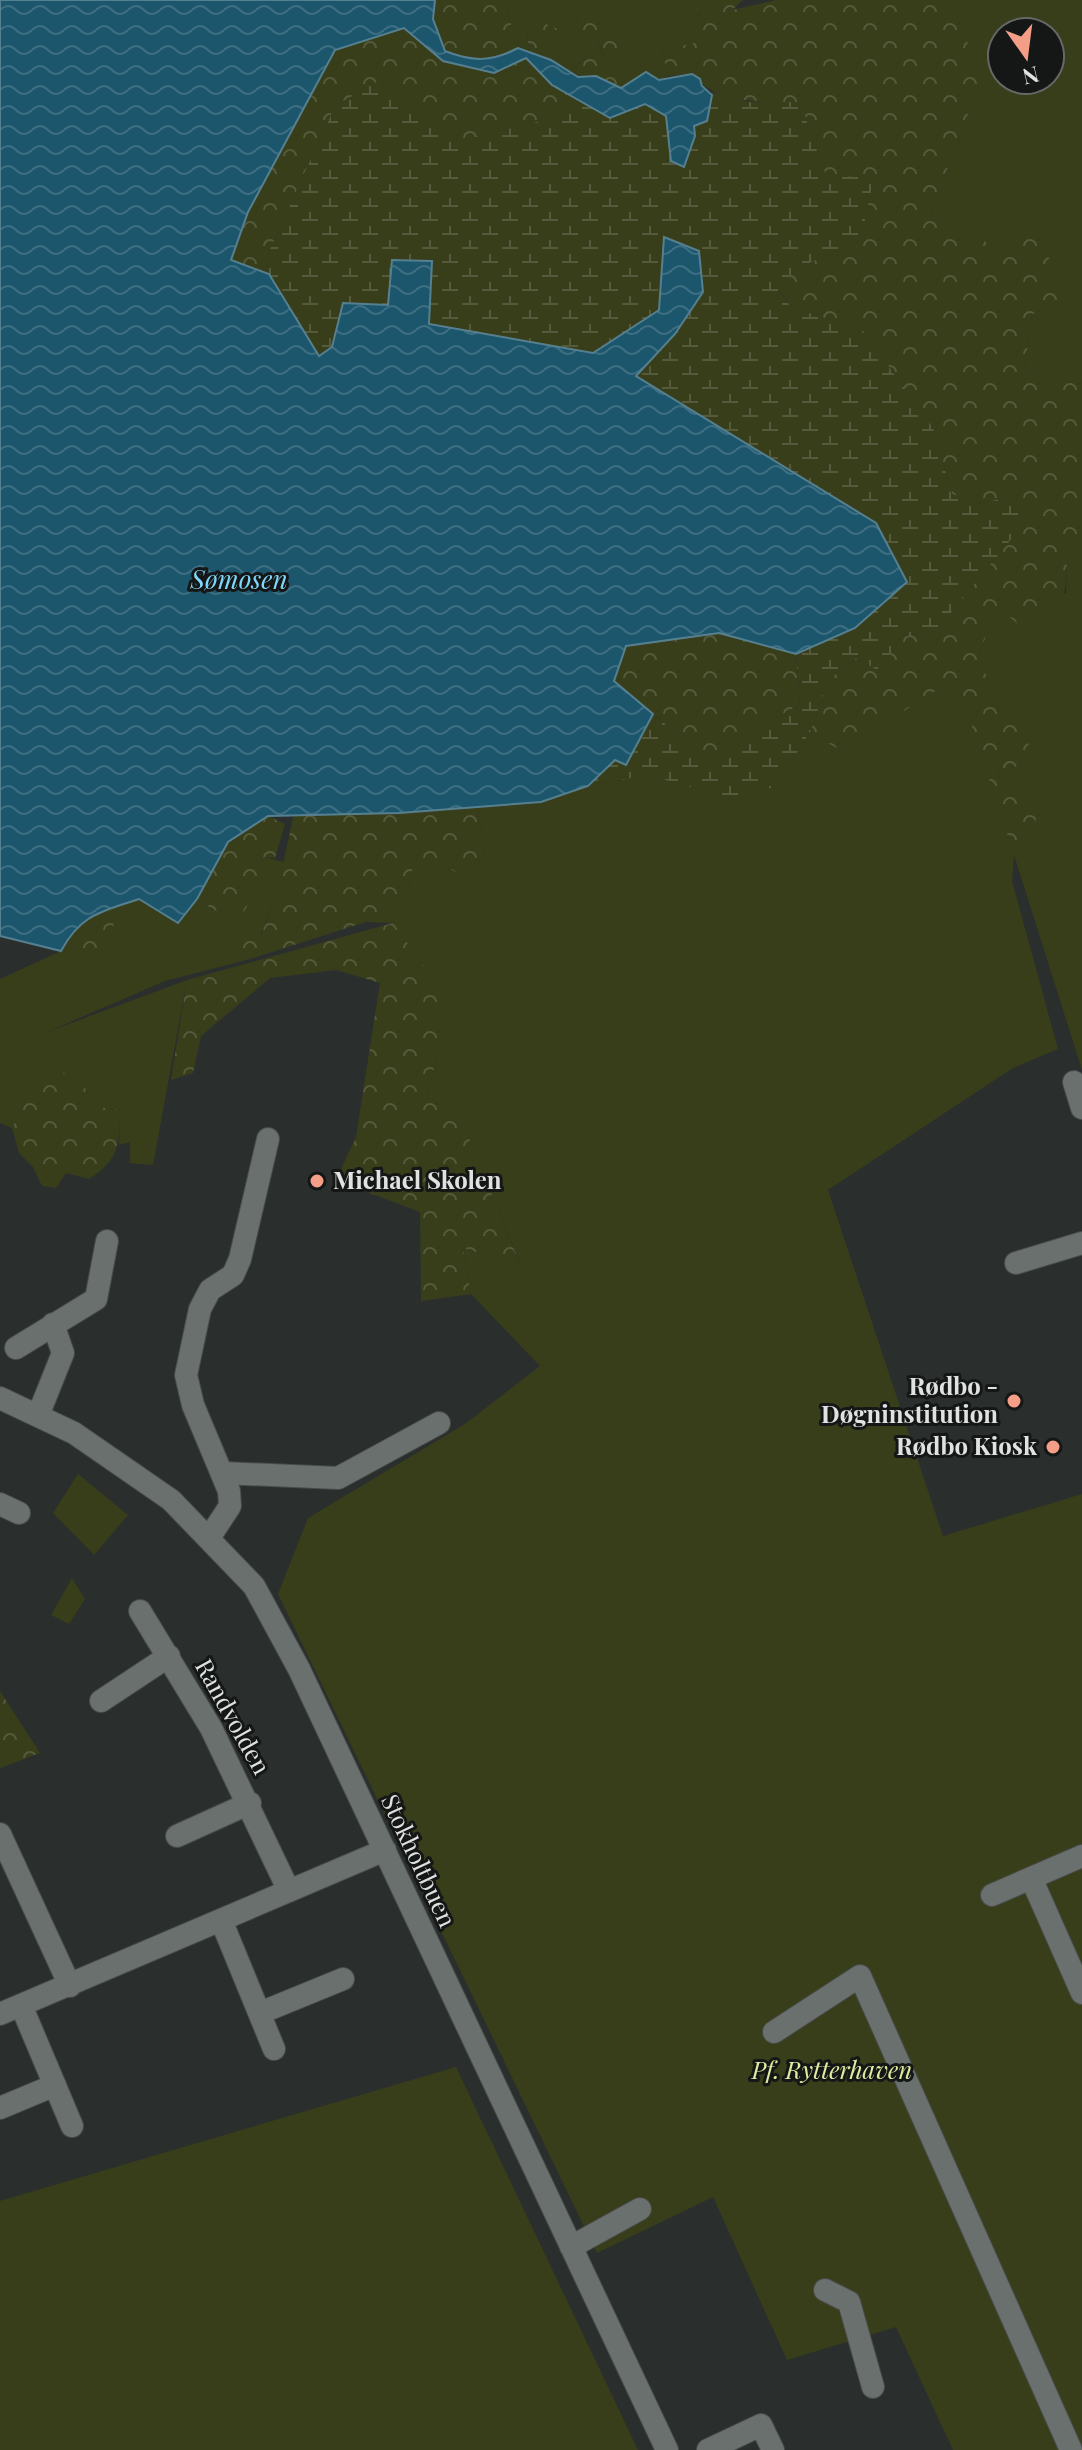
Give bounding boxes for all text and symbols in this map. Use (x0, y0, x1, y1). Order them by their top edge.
north arrow (986, 16, 1066, 96)
text: N (1020, 60, 1042, 93)
water label: Sømosen (190, 561, 287, 596)
place label: Michael Skolen (333, 1163, 502, 1195)
marker: Michael Skolen (308, 1172, 326, 1190)
place label: Rødbo - Døgninstitution (821, 1369, 998, 1429)
marker: Rødbo - Døgninstitution (1005, 1392, 1023, 1410)
place label: Rødbo Kiosk (896, 1429, 1038, 1461)
marker: Rødbo Kiosk (1044, 1438, 1062, 1456)
street label: Randvolden (189, 1653, 279, 1779)
street label: Stokholtbuen (375, 1789, 465, 1932)
park label: Pf. Rytterhaven (751, 2053, 912, 2085)

